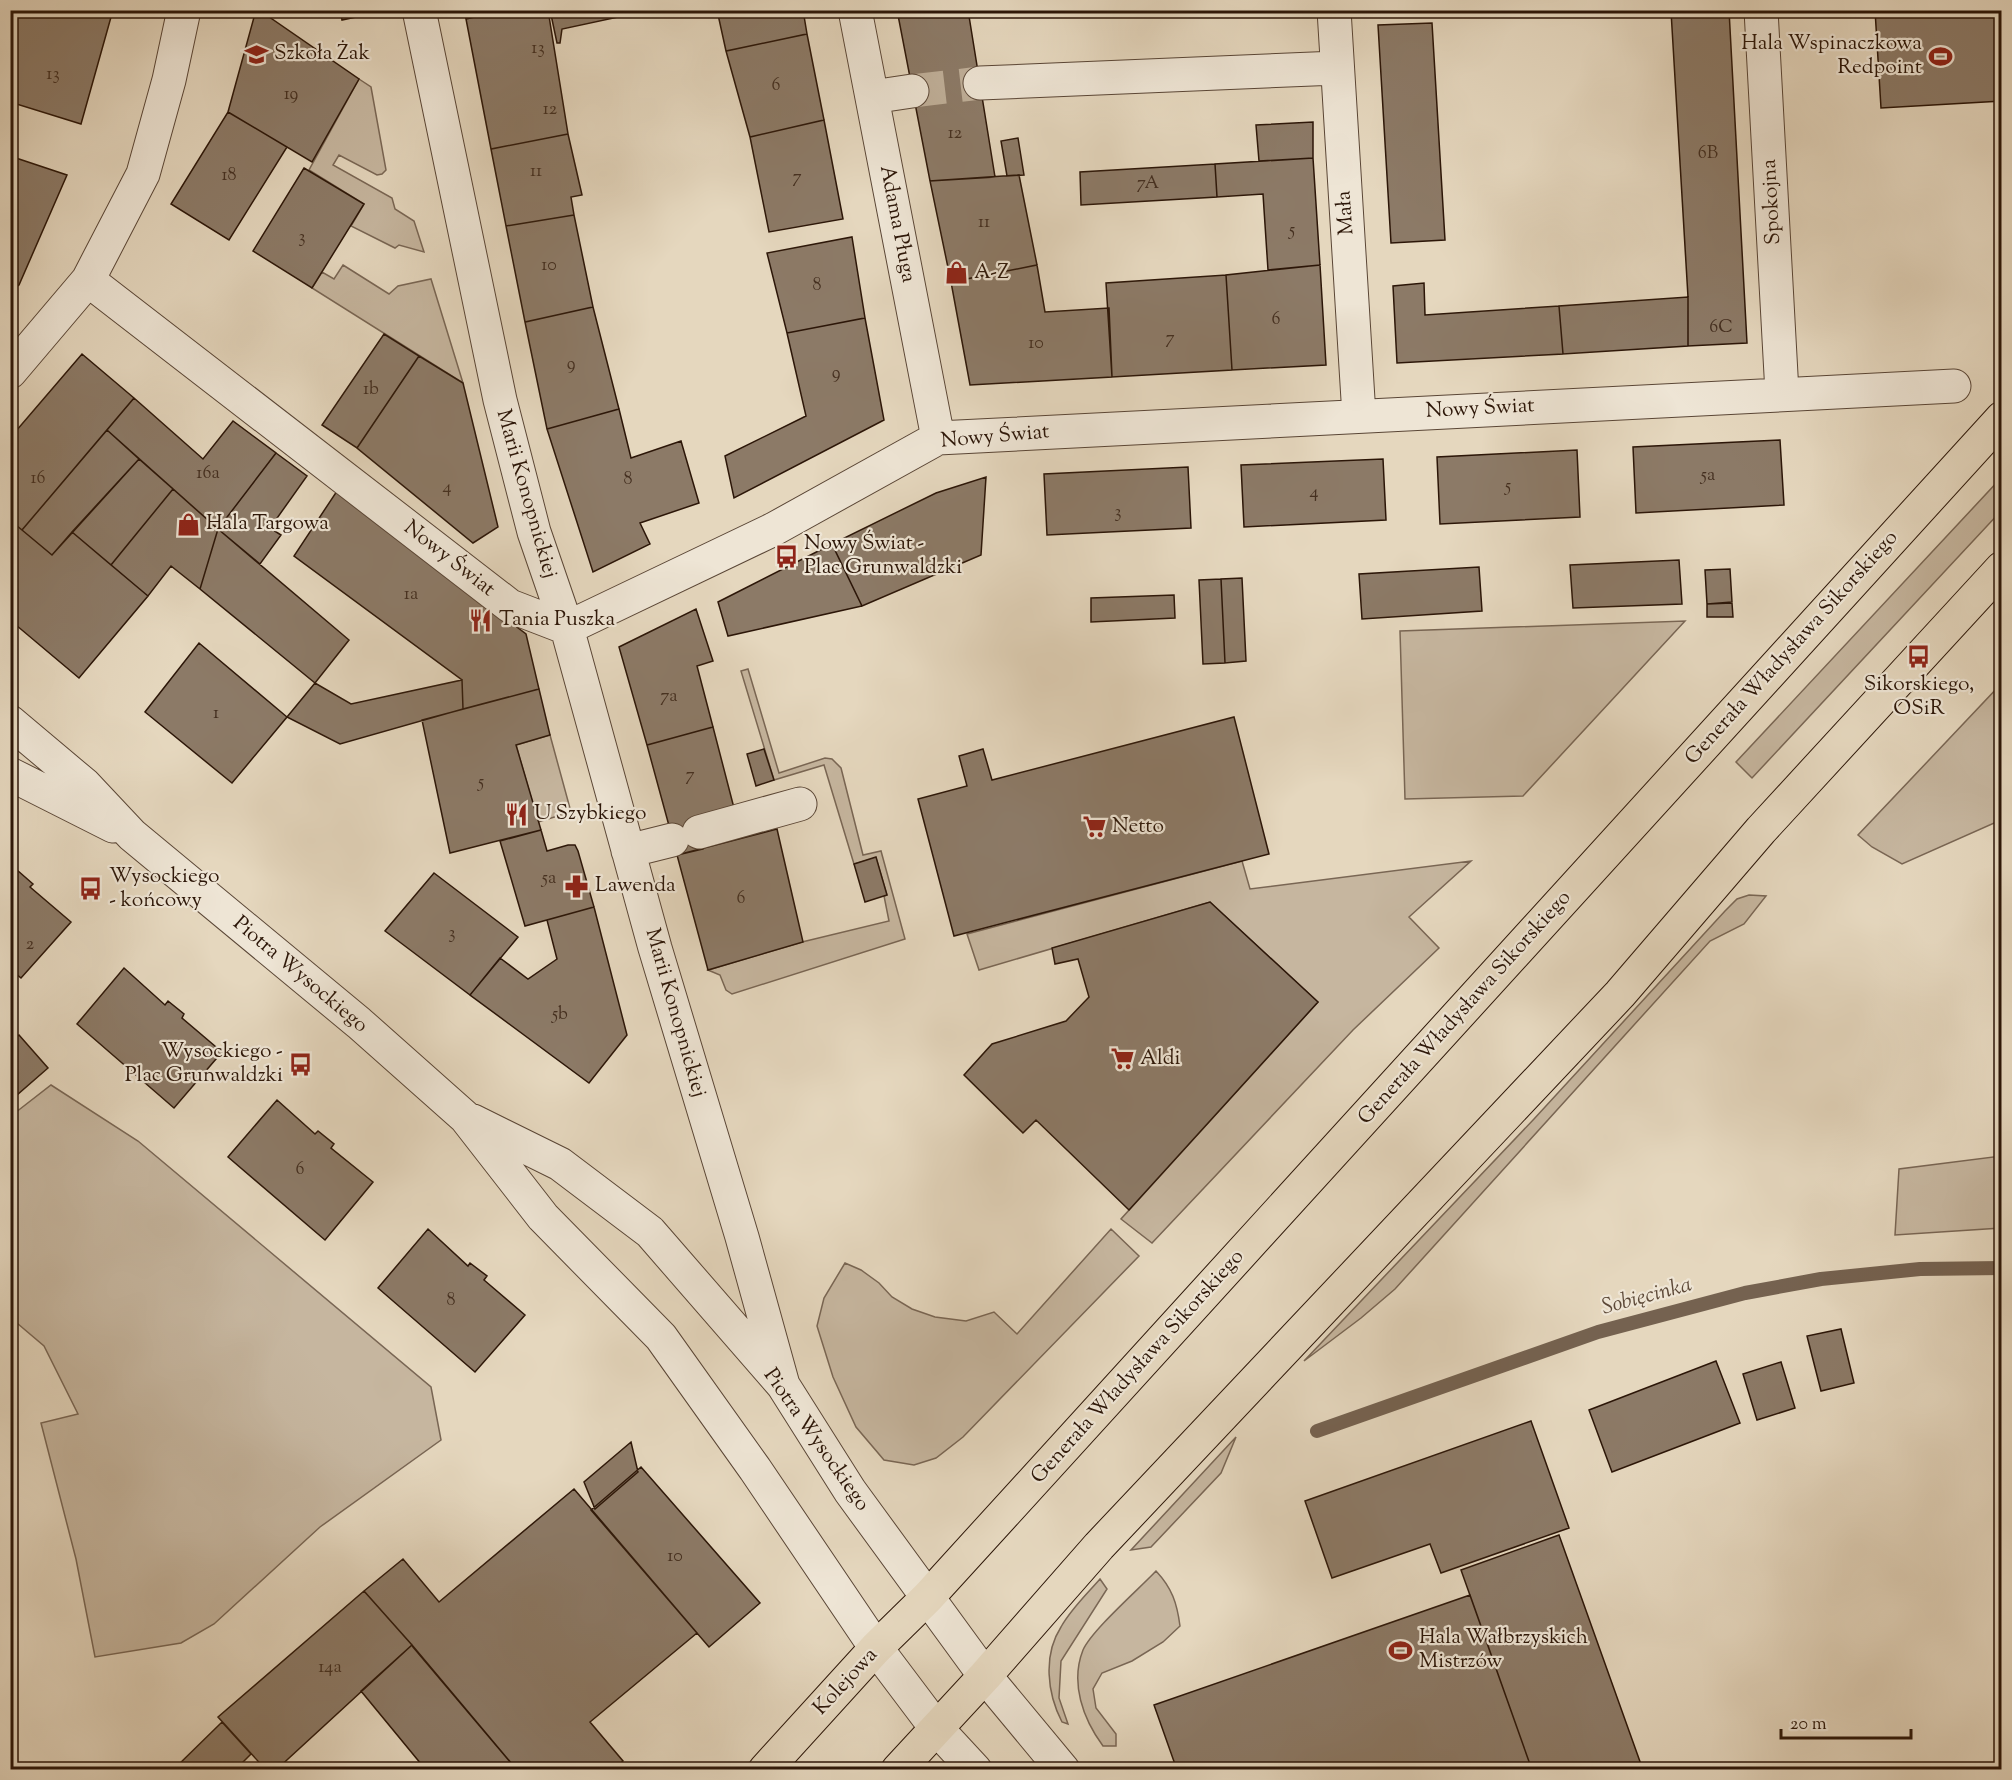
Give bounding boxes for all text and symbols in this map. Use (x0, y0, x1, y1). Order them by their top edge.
place label: Hala Wspinaczkowa Redpoint (1741, 29, 1922, 83)
house number: 13 (531, 36, 545, 62)
place label: Szkoła Żak (274, 39, 371, 69)
school or university icon: Szkoła Żak (243, 41, 269, 67)
sports icon: Hala Wspinaczkowa Redpoint (1927, 43, 1953, 69)
house number: 13 (46, 62, 60, 88)
house number: 6 (772, 73, 781, 99)
house number: 19 (284, 82, 299, 108)
house number: 12 (543, 97, 558, 123)
house number: 12 (948, 121, 963, 147)
house number: 6B (1698, 141, 1718, 167)
street label: Spokojna (1755, 158, 1789, 246)
house number: 11 (530, 159, 542, 185)
house number: 18 (221, 163, 237, 189)
street label: Adama Pługa (871, 163, 923, 285)
house number: 7 (792, 165, 802, 191)
house number: 7A (1137, 171, 1160, 197)
street label: Mała (1329, 189, 1363, 236)
house number: 11 (978, 210, 990, 236)
house number: 5 (1288, 218, 1295, 244)
house number: 3 (298, 225, 306, 251)
house number: 10 (541, 253, 557, 279)
place label: A-Z (974, 258, 1009, 288)
shop icon: A-Z (943, 260, 969, 286)
house number: 8 (813, 273, 822, 299)
house number: 6 (1272, 307, 1281, 333)
house number: 6C (1709, 315, 1733, 341)
house number: 7 (1165, 326, 1175, 352)
house number: 10 (1028, 331, 1044, 357)
house number: 9 (567, 352, 576, 378)
house number: 9 (832, 361, 841, 387)
house number: 1b (363, 377, 379, 403)
street label: Nowy Świat (1425, 391, 1535, 427)
street label: Marii Konopnickiej (488, 406, 564, 582)
street label: Nowy Świat (939, 417, 1051, 457)
house number: 16a (196, 461, 220, 487)
house number: 5a (1700, 463, 1715, 489)
house number: 16 (30, 466, 46, 492)
house number: 8 (624, 467, 633, 493)
house number: 5 (1504, 474, 1511, 500)
house number: 4 (442, 475, 452, 501)
house number: 4 (1309, 480, 1319, 506)
house number: 3 (1114, 500, 1122, 526)
place label: Hala Targowa (206, 509, 329, 539)
shop icon: Hala Targowa (175, 511, 201, 537)
street label: Nowy Świat (397, 514, 501, 604)
street label: Generała Władysława Sikorskiego (1678, 524, 1906, 772)
place label: Nowy Świat - Plac Grunwaldzki (804, 529, 962, 583)
bus stop icon: Nowy Świat - Plac Grunwaldzki (773, 543, 799, 569)
house number: 1a (404, 582, 418, 608)
place label: Tania Puszka (499, 605, 615, 635)
restaurant icon: Tania Puszka (468, 607, 494, 633)
bus stop icon: Sikorskiego, OSiR (1906, 644, 1932, 670)
place label: Sikorskiego, OSiR (1864, 670, 1974, 724)
house number: 7a (660, 684, 678, 710)
house number: 1 (213, 701, 219, 727)
house number: 7 (685, 763, 695, 789)
house number: 5 (477, 770, 484, 796)
place label: U Szybkiego (534, 799, 646, 829)
restaurant icon: U Szybkiego (503, 801, 529, 827)
place label: Netto (1112, 812, 1164, 842)
supermarket icon: Netto (1081, 814, 1107, 840)
place label: Wysockiego - końcowy (109, 862, 219, 916)
house number: 5a (541, 866, 556, 892)
place label: Lawenda (595, 871, 676, 901)
pharmacy icon: Lawenda (564, 873, 590, 899)
bus stop icon: Wysockiego - końcowy (78, 876, 104, 902)
street label: Generała Władysława Sikorskiego (1351, 884, 1579, 1132)
house number: 6 (737, 886, 746, 912)
street label: Piotra Wysockiego (226, 909, 374, 1041)
house number: 3 (448, 921, 456, 947)
street label: Marii Konopnickiej (637, 925, 713, 1101)
house number: 2 (26, 932, 35, 958)
house number: 5b (551, 1002, 568, 1028)
place label: Wysockiego - Plac Grunwaldzki (125, 1037, 283, 1091)
place label: Aldi (1140, 1044, 1181, 1074)
supermarket icon: Aldi (1109, 1046, 1135, 1072)
bus stop icon: Wysockiego - Plac Grunwaldzki (288, 1051, 314, 1077)
house number: 6 (296, 1157, 305, 1183)
street label: Generała Władysława Sikorskiego (1024, 1243, 1252, 1491)
water label: Sobięcinka (1598, 1270, 1696, 1324)
house number: 8 (447, 1288, 456, 1314)
street label: Piotra Wysockiego (755, 1362, 877, 1518)
house number: 10 (667, 1544, 683, 1570)
place label: Hala Wałbrzyskich Mistrzów (1419, 1623, 1588, 1677)
sports icon: Hala Wałbrzyskich Mistrzów (1388, 1637, 1414, 1663)
street label: Kolejowa (807, 1641, 886, 1723)
house number: 14a (318, 1655, 342, 1681)
scale bar (1781, 1702, 1912, 1740)
text: 20 m (1790, 1712, 1827, 1738)

